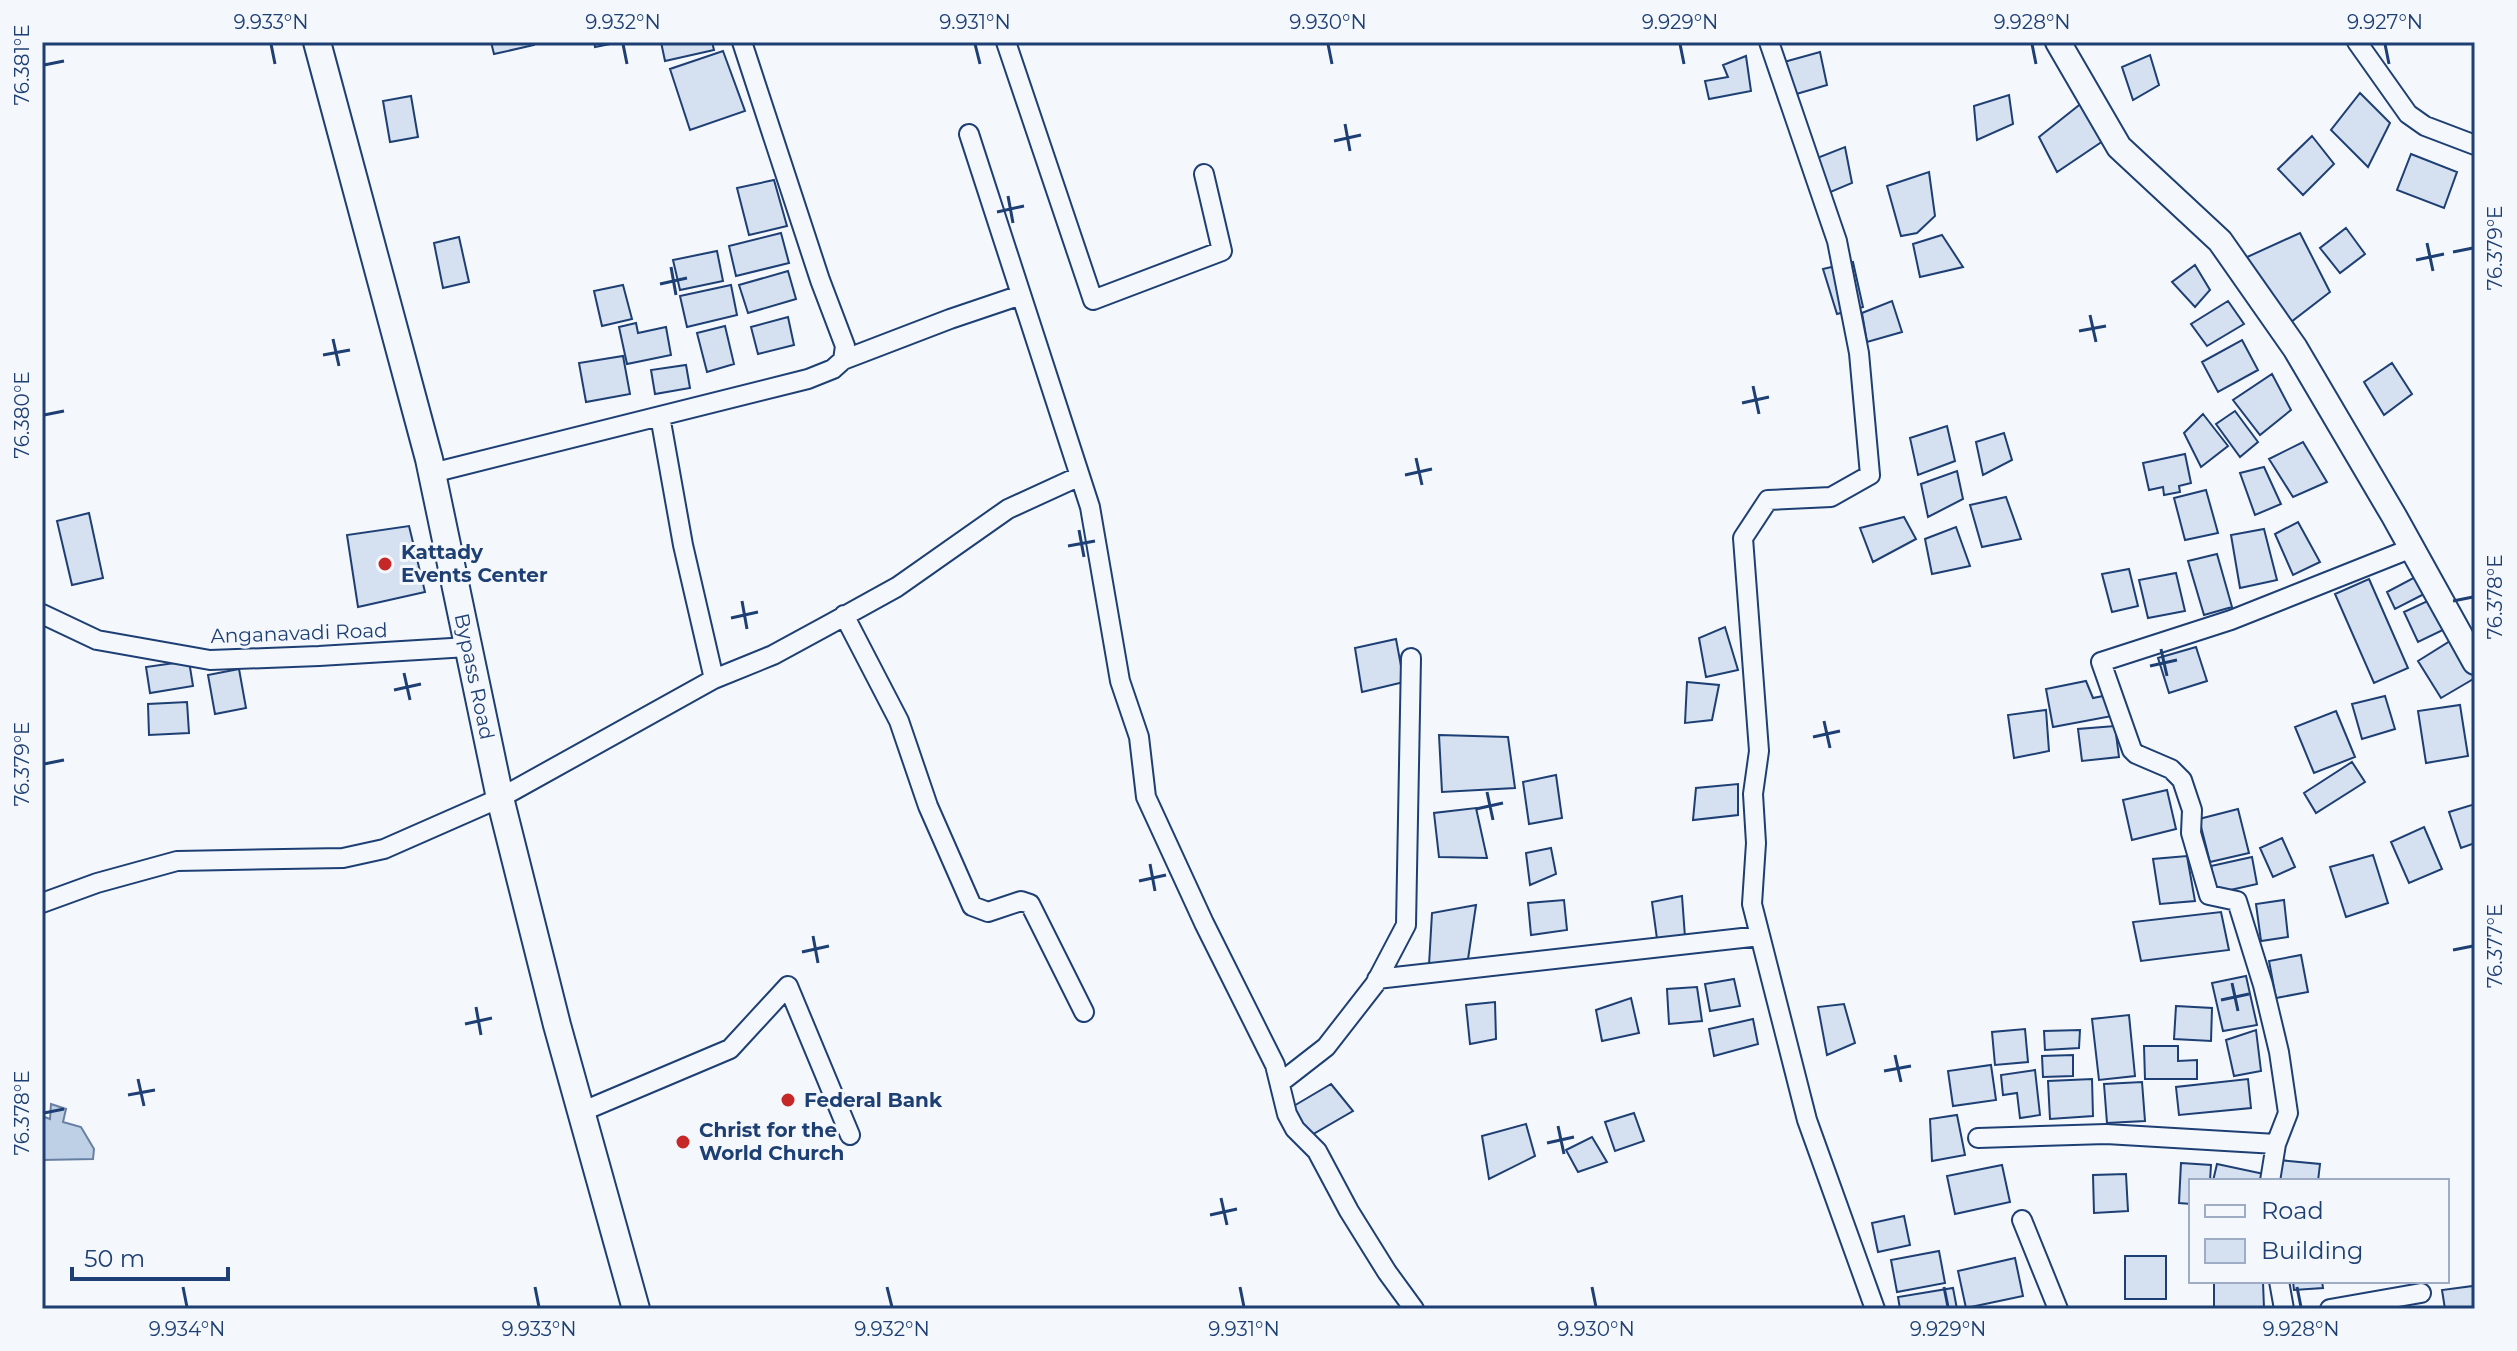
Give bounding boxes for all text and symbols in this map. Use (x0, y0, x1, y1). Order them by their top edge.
text: 9.933°N (234, 10, 308, 34)
text: 9.932°N (585, 10, 661, 34)
text: 9.931°N (939, 10, 1011, 34)
text: 9.930°N (1289, 10, 1367, 34)
text: 9.929°N (1642, 10, 1718, 34)
text: 9.928°N (1993, 10, 2071, 34)
text: 9.927°N (2347, 10, 2423, 34)
text: 76.381°E (10, 24, 34, 106)
text: 76.379°E (2483, 206, 2507, 291)
text: 76.380°E (10, 371, 34, 459)
place label: Kattady Events Center (401, 540, 548, 587)
text: 76.378°E (2483, 554, 2507, 640)
marker: Kattady Events Center (376, 555, 394, 573)
street label: Bypass Road (450, 611, 499, 742)
street label: Anganavadi Road (210, 618, 388, 648)
text: 76.379°E (10, 722, 34, 807)
text: 76.377°E (2483, 904, 2507, 988)
text: 76.378°E (10, 1070, 34, 1156)
place label: Federal Bank (804, 1088, 943, 1112)
marker: Federal Bank (779, 1091, 797, 1109)
place label: Christ for the World Church (699, 1118, 844, 1165)
marker: Christ for the World Church (674, 1133, 692, 1151)
legend (2189, 1179, 2449, 1283)
text: Road (2261, 1196, 2324, 1225)
scale bar (72, 1231, 228, 1281)
text: Building (2261, 1236, 2364, 1265)
text: 50 m (84, 1244, 145, 1273)
text: 9.934°N (149, 1317, 225, 1341)
text: 9.933°N (502, 1317, 576, 1341)
text: 9.932°N (854, 1317, 930, 1341)
text: 9.931°N (1208, 1317, 1280, 1341)
text: 9.930°N (1557, 1317, 1635, 1341)
text: 9.929°N (1910, 1317, 1986, 1341)
text: 9.928°N (2262, 1317, 2340, 1341)

